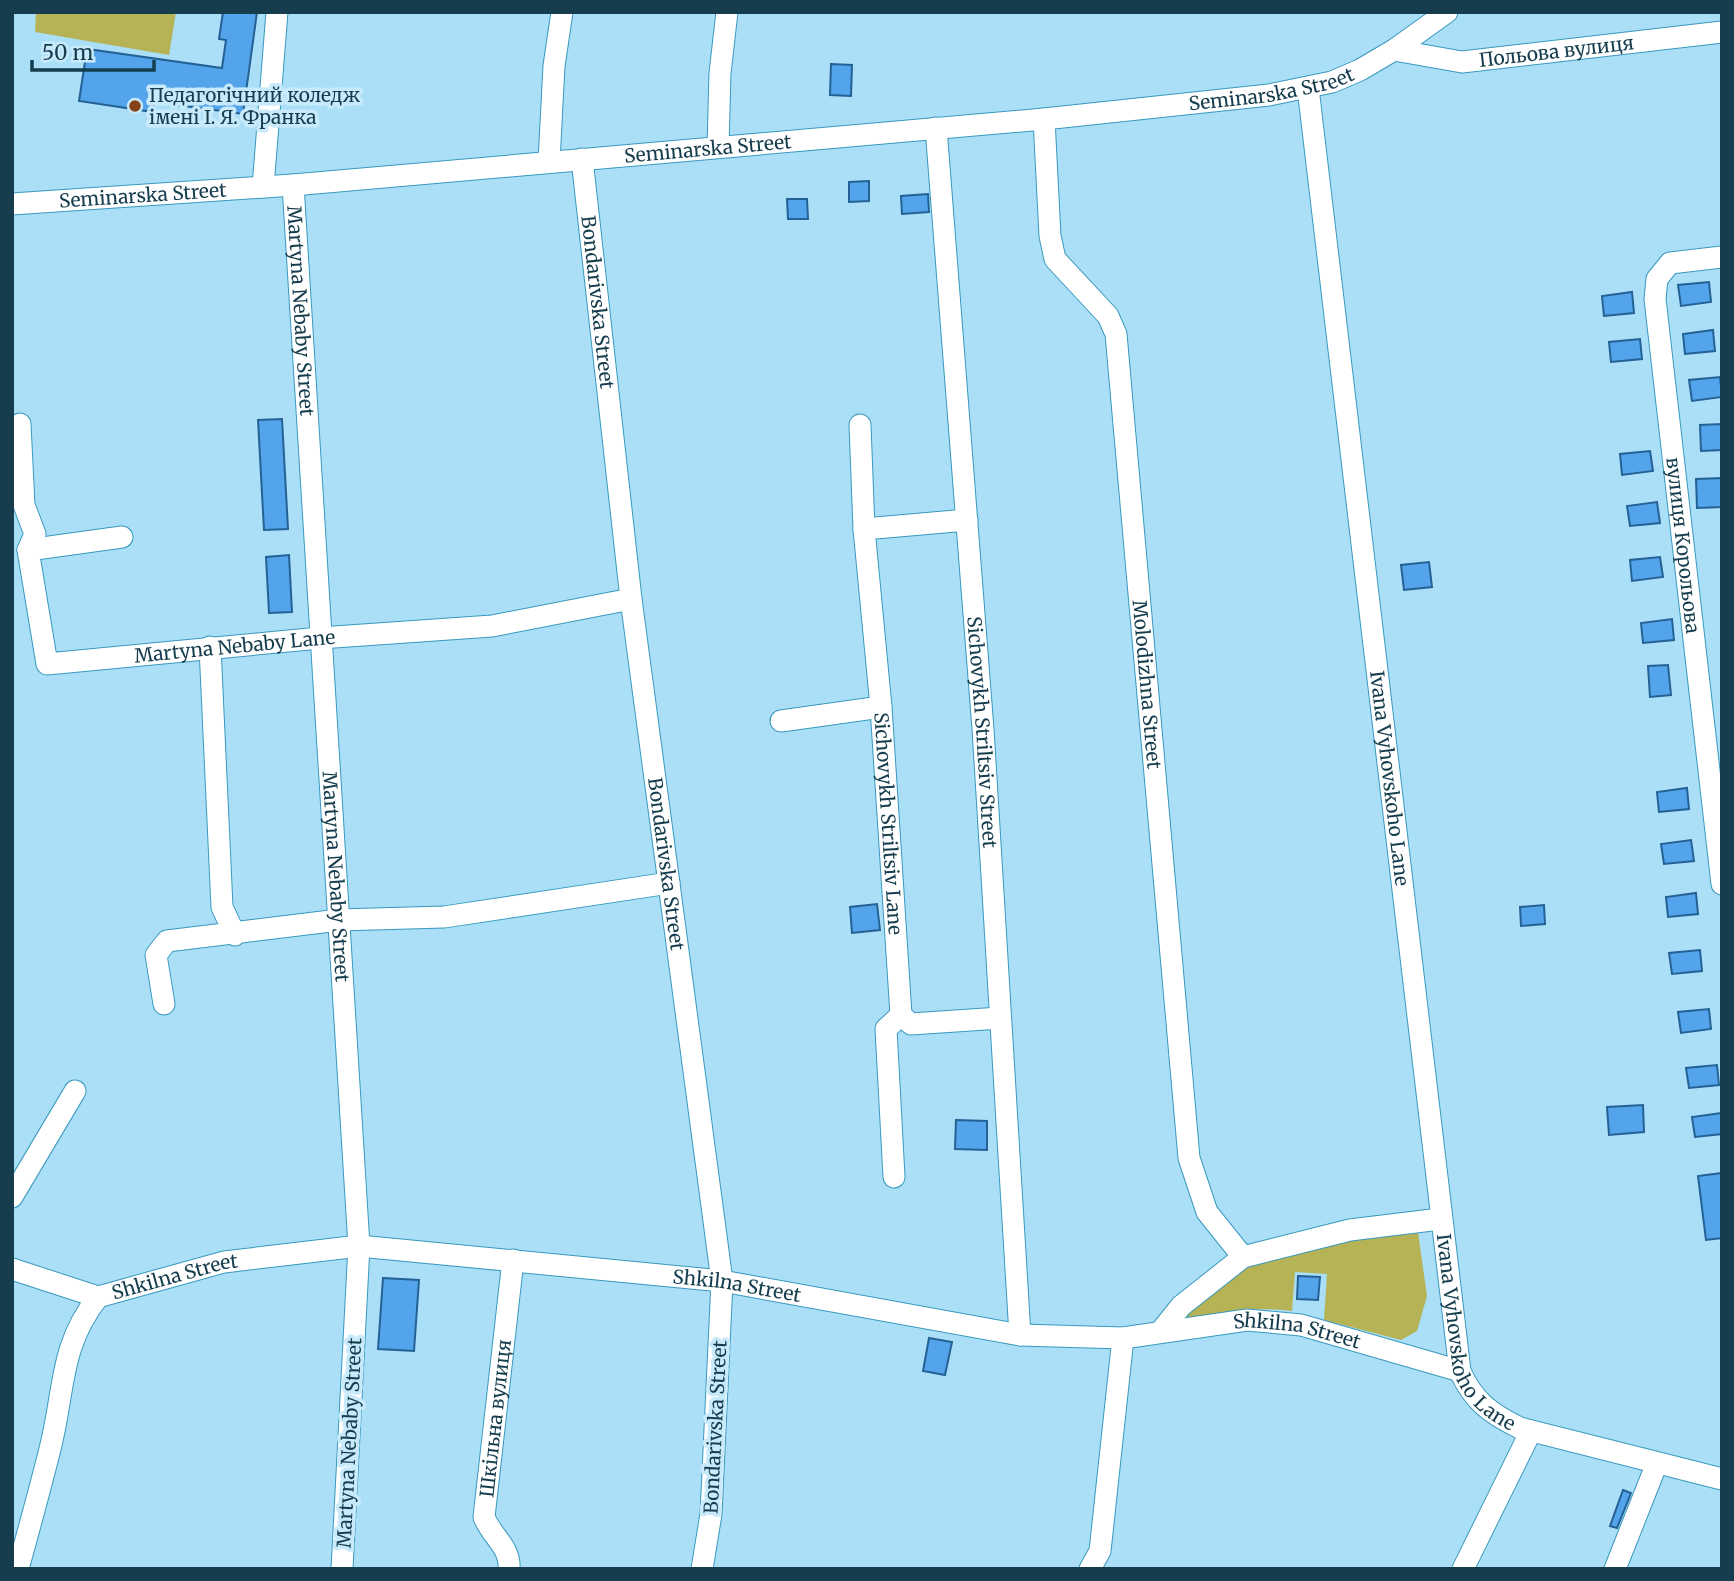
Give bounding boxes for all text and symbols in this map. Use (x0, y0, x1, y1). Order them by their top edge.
scale bar (32, 28, 154, 72)
street label: Польова вулиця (1478, 30, 1635, 72)
text: 50 m (42, 39, 93, 66)
street label: Seminarska Street (1187, 62, 1358, 115)
place label: Педагогічний коледж імені І. Я. Франка (149, 83, 360, 129)
marker: Педагогічний коледж імені І. Я. Франка (127, 98, 143, 114)
street label: Seminarska Street (623, 129, 793, 168)
street label: Seminarska Street (58, 177, 228, 213)
street label: Martyna Nebaby Street (282, 205, 319, 417)
street label: Bondarivska Street (576, 214, 620, 391)
street label: вулиця Корольова (1661, 456, 1705, 635)
street label: Molodizhna Street (1128, 599, 1167, 770)
street label: Sichovykh Striltsiv Street (962, 615, 1002, 849)
street label: Martyna Nebaby Lane (133, 625, 336, 668)
street label: Ivana Vyhovskoho Lane (1365, 669, 1414, 887)
street label: Sichovykh Striltsiv Lane (869, 711, 908, 936)
street label: Martyna Nebaby Street (317, 771, 355, 983)
street label: Bondarivska Street (643, 776, 690, 952)
street label: Ivana Vyhovskoho Lane (1432, 1232, 1520, 1436)
street label: Shkilna Street (109, 1248, 240, 1305)
street label: Shkilna Street (671, 1264, 803, 1307)
street label: Shkilna Street (1232, 1308, 1364, 1354)
street label: Martyna Nebaby Street (332, 1337, 367, 1549)
street label: Шкільна вулиця (474, 1338, 516, 1499)
street label: Bondarivska Street (698, 1339, 732, 1515)

